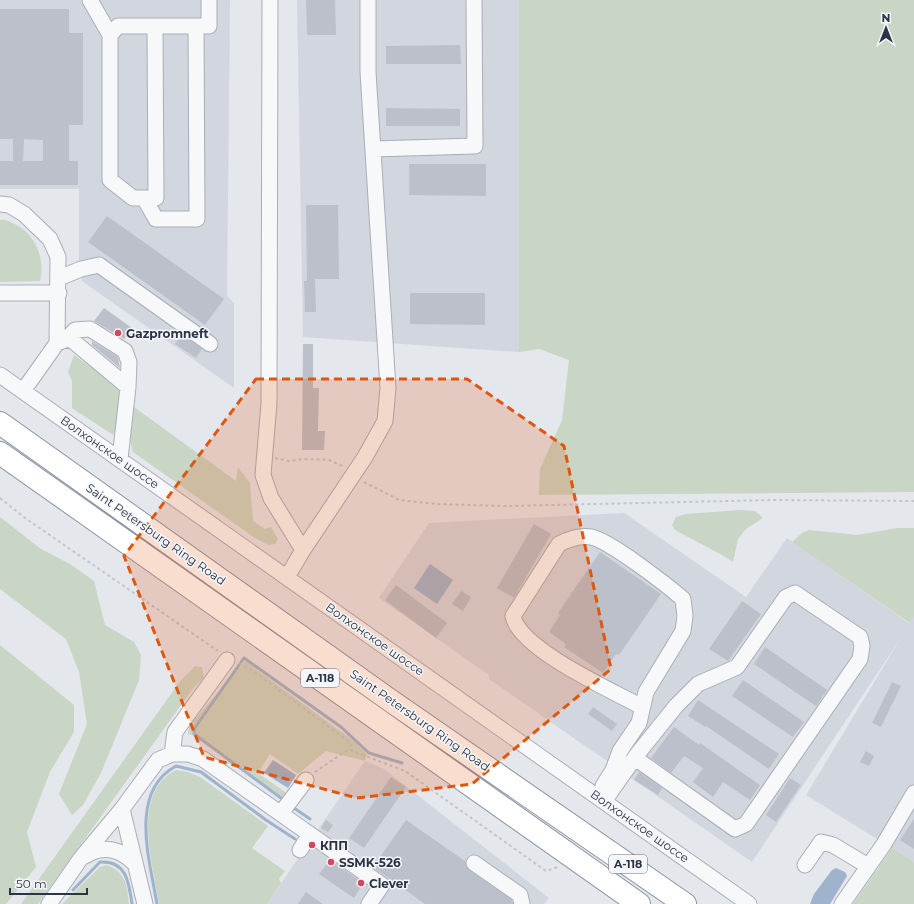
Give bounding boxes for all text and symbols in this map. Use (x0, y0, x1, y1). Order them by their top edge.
north arrow (866, 8, 906, 48)
text: N (882, 11, 890, 25)
place label: Gazpromneft (126, 326, 210, 341)
marker: Gazpromneft (113, 328, 123, 338)
street label: Волхонское шоссе (58, 412, 162, 492)
street label: Saint Petersburg Ring Road (83, 480, 229, 588)
street label: Волхонское шоссе (323, 599, 427, 679)
street label: Saint Petersburg Ring Road (347, 666, 493, 774)
road number: А-118 (301, 669, 339, 687)
street label: Волхонское шоссе (588, 786, 692, 866)
place label: КПП (320, 838, 348, 853)
marker: КПП (307, 840, 317, 850)
place label: SSMK-526 (339, 855, 401, 870)
road number: А-118 (609, 855, 647, 873)
marker: SSMK-526 (326, 857, 336, 867)
scale bar (10, 870, 87, 896)
text: 50 m (16, 876, 47, 891)
place label: Clever (369, 876, 409, 891)
marker: Clever (356, 878, 366, 888)

